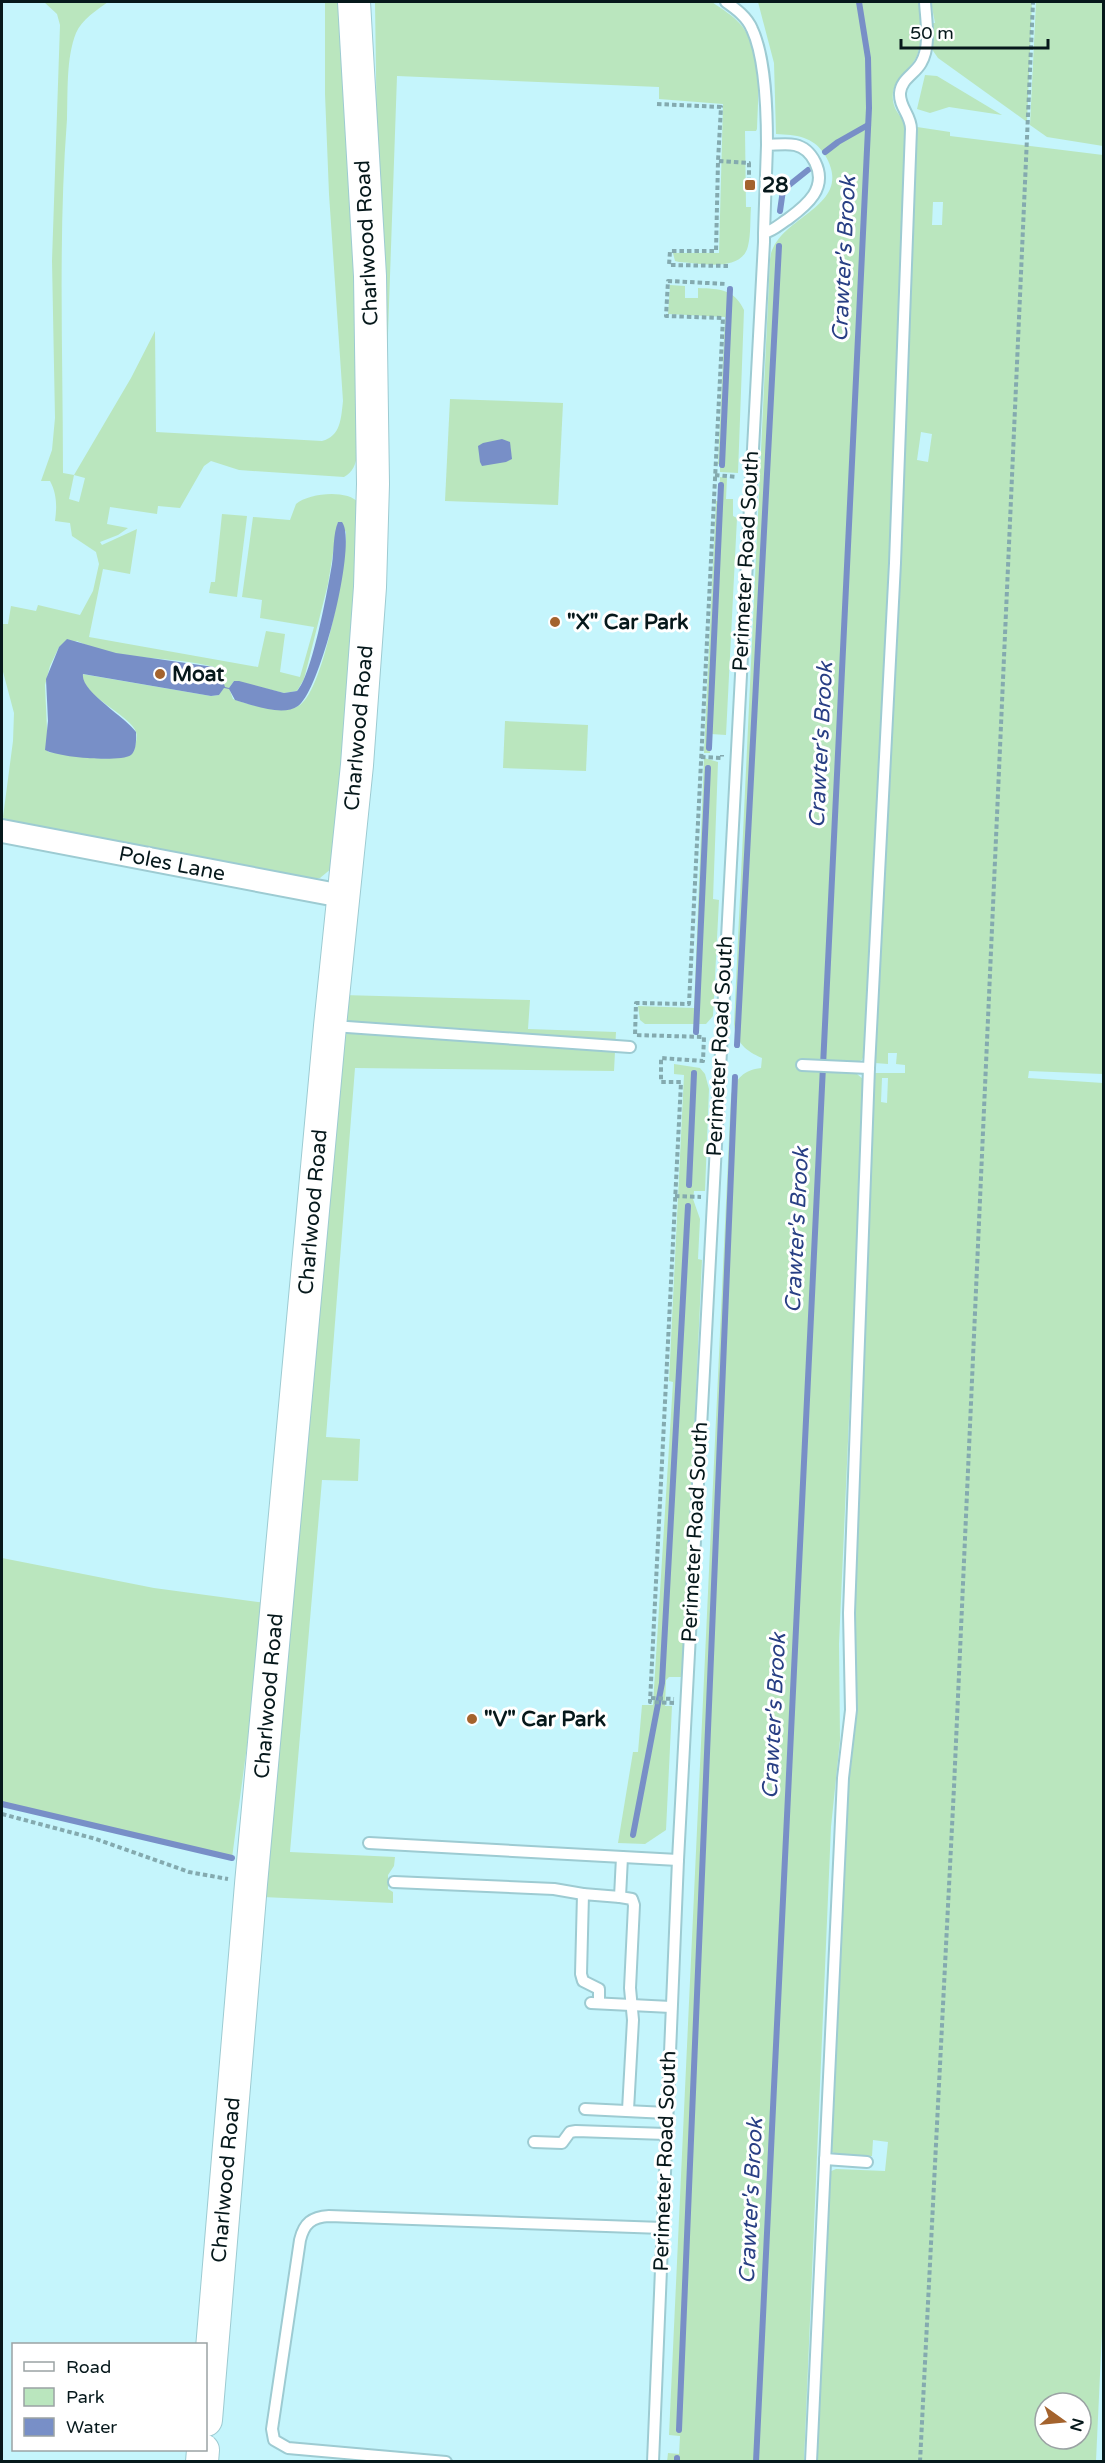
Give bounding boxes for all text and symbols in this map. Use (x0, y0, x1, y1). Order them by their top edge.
scale bar (901, 12, 1048, 50)
text: 50 m (910, 22, 954, 44)
street label: Charlwood Road (350, 159, 384, 327)
place label: 28 (762, 173, 788, 198)
water label: Crawter's Brook (827, 174, 861, 342)
marker: 28 (743, 178, 757, 192)
street label: Perimeter Road South (728, 450, 764, 672)
place label: "X" Car Park (567, 610, 689, 635)
marker: "X" Car Park (548, 615, 562, 629)
street label: Charlwood Road (339, 644, 379, 812)
water label: Crawter's Brook (804, 660, 838, 828)
place label: Moat (172, 662, 224, 687)
marker: Moat (153, 667, 167, 681)
street label: Poles Lane (117, 841, 227, 887)
street label: Perimeter Road South (702, 935, 738, 1157)
street label: Charlwood Road (293, 1128, 333, 1296)
water label: Crawter's Brook (780, 1145, 814, 1313)
street label: Perimeter Road South (677, 1421, 713, 1643)
street label: Charlwood Road (249, 1612, 289, 1780)
water label: Crawter's Brook (757, 1631, 791, 1799)
place label: "V" Car Park (484, 1707, 607, 1732)
marker: "V" Car Park (465, 1712, 479, 1726)
street label: Perimeter Road South (649, 2050, 681, 2272)
street label: Charlwood Road (206, 2096, 246, 2264)
water label: Crawter's Brook (734, 2116, 768, 2284)
legend (12, 2343, 207, 2451)
text: Road (66, 2356, 111, 2378)
text: Park (66, 2386, 105, 2408)
north arrow (1033, 2391, 1093, 2451)
text: Water (66, 2416, 117, 2438)
text: N (1065, 2416, 1088, 2433)

